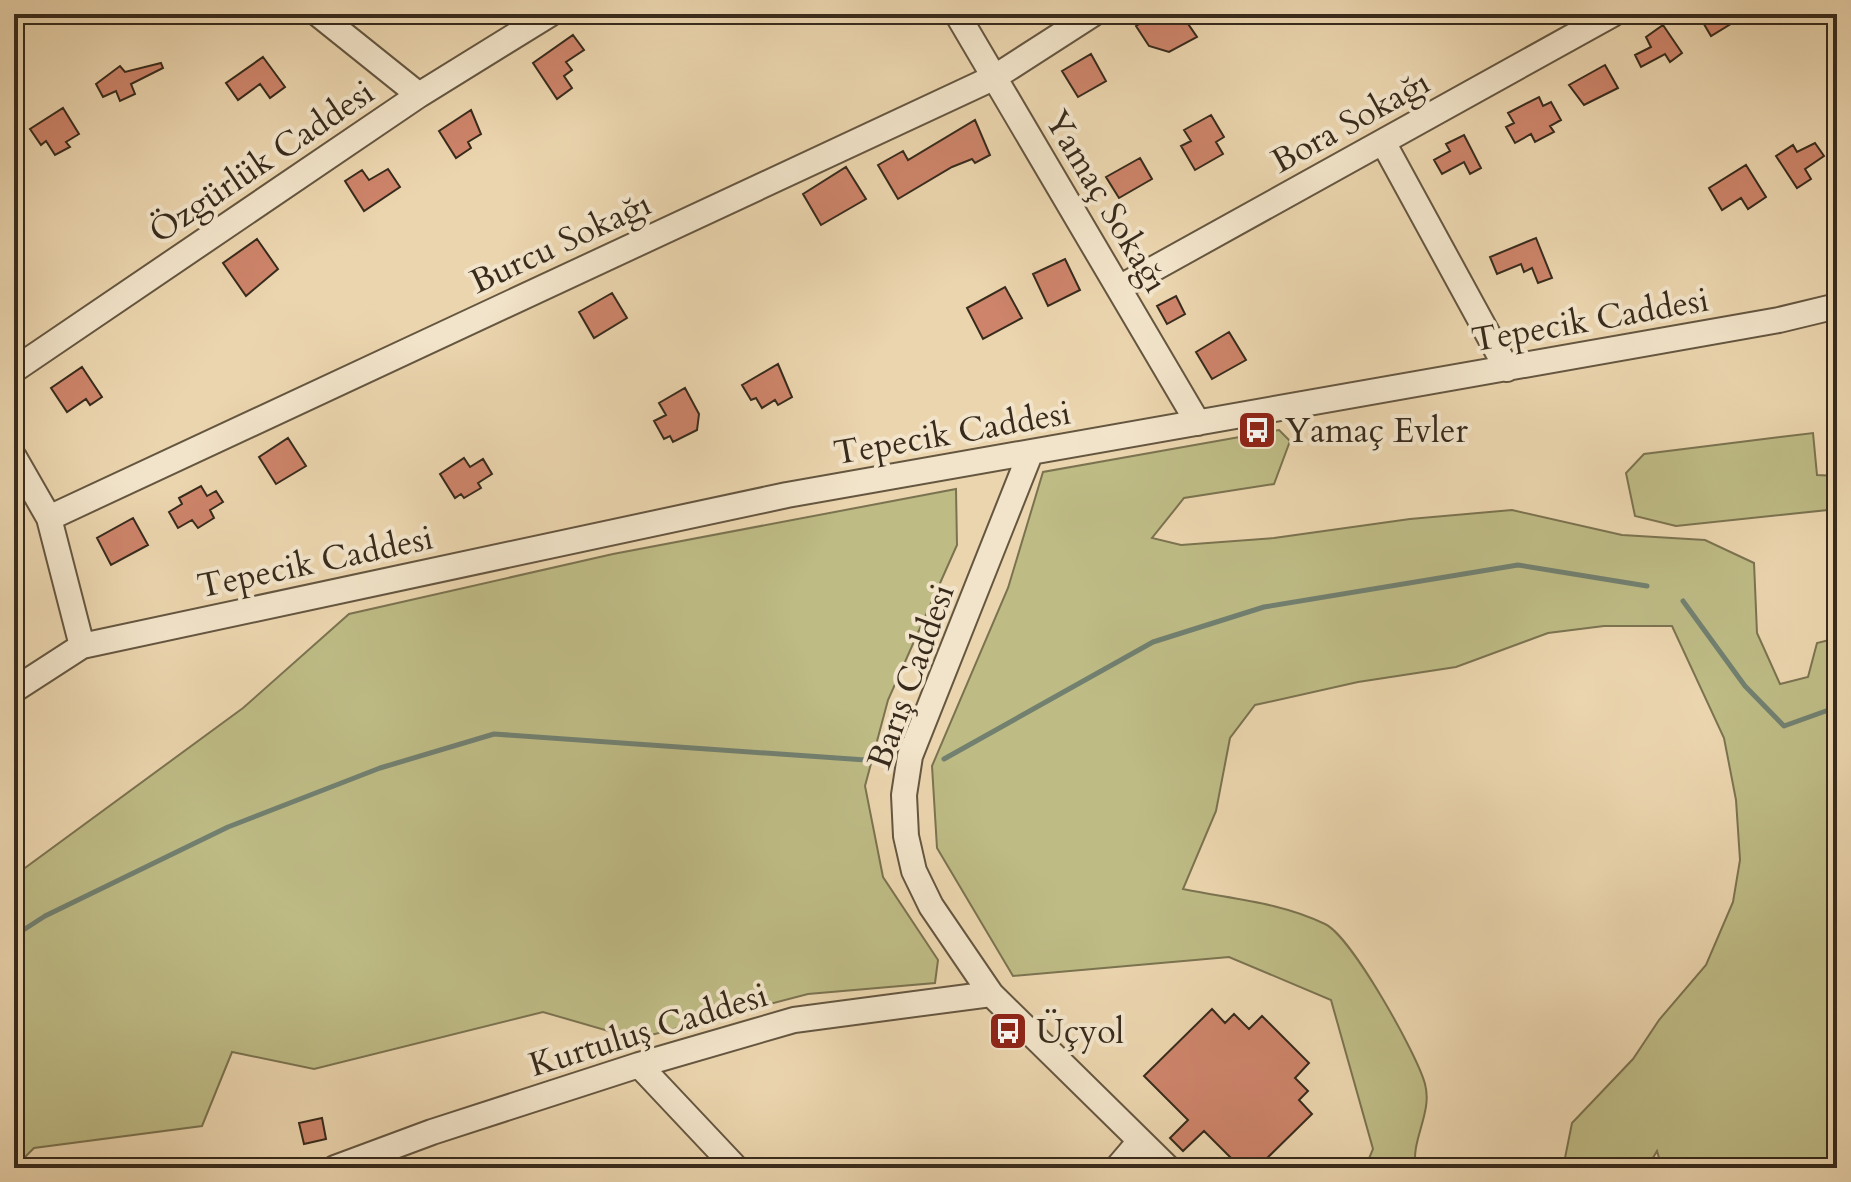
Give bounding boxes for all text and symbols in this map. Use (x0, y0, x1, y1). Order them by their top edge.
street label: Bora Sokağı (1263, 59, 1438, 184)
street label: Özgürlük Caddesi (140, 69, 383, 254)
street label: Yamaç Sokağı (1034, 102, 1179, 301)
street label: Burcu Sokağı (463, 181, 658, 305)
street label: Tepecik Caddesi (1468, 277, 1712, 363)
street label: Tepecik Caddesi (830, 390, 1074, 476)
place label: Yamaç Evler (1285, 408, 1468, 454)
bus stop icon: Yamaç Evler (1236, 409, 1278, 451)
street label: Tepecik Caddesi (193, 515, 437, 609)
street label: Barış Caddesi (856, 578, 966, 775)
street label: Kurtuluş Caddesi (524, 972, 773, 1088)
place label: Üçyol (1036, 1009, 1125, 1055)
bus stop icon: Üçyol (987, 1010, 1029, 1052)

